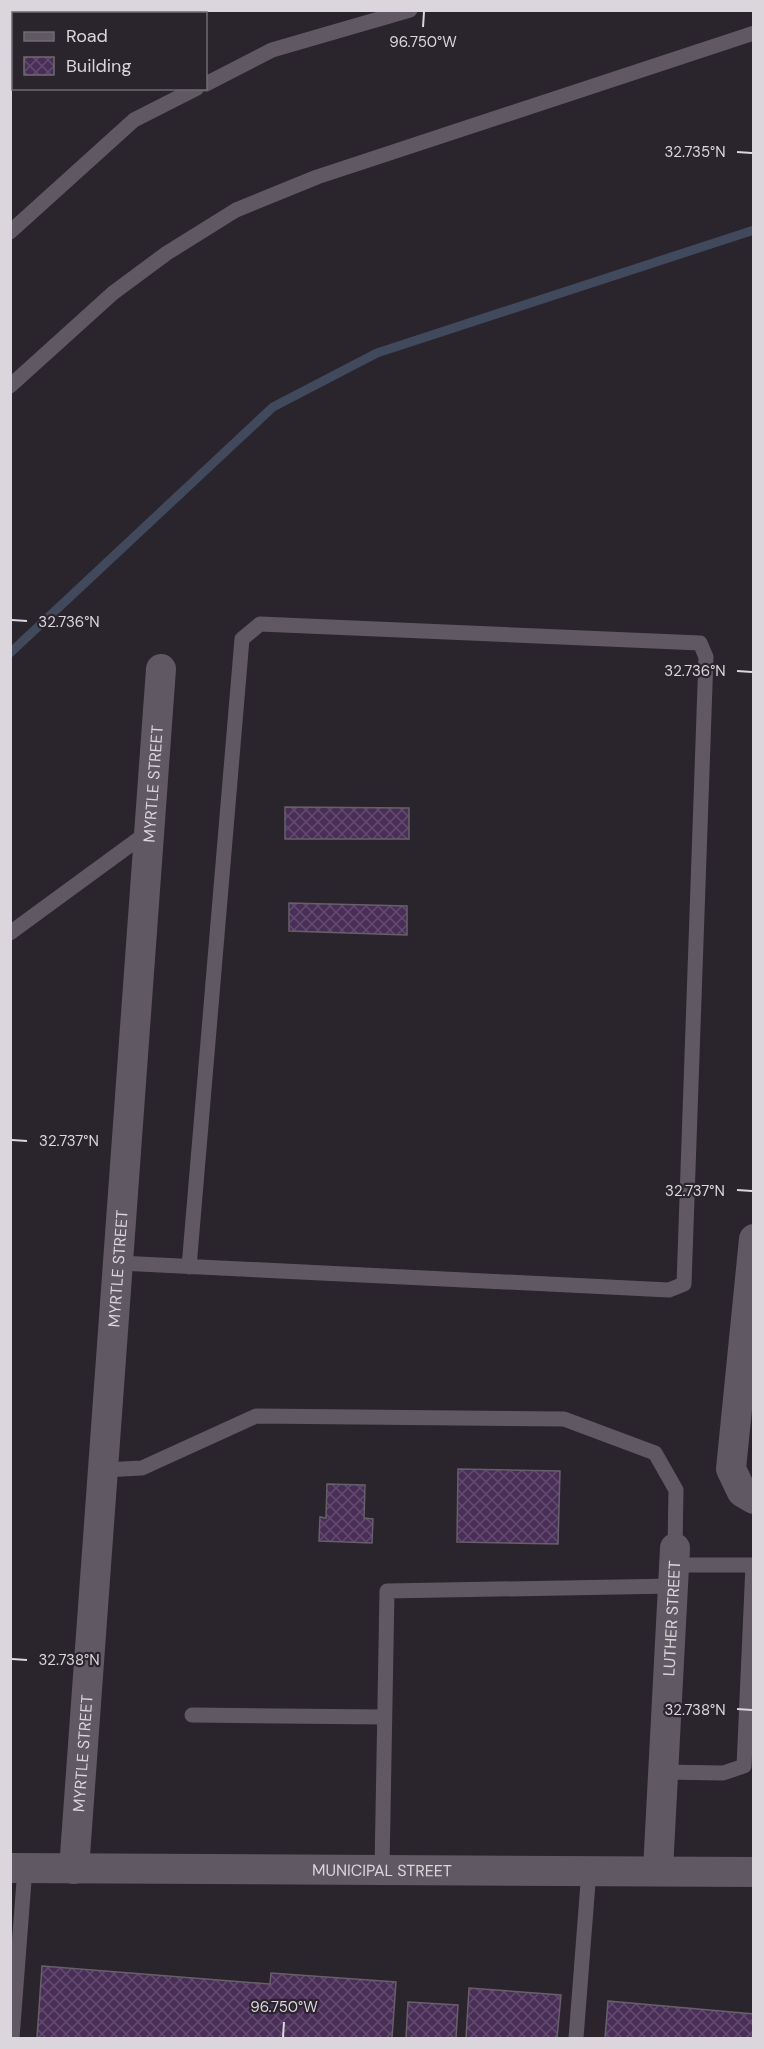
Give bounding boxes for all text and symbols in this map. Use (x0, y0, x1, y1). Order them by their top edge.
legend (12, 12, 207, 90)
text: Road (66, 24, 108, 48)
text: 96.750°W (389, 32, 457, 52)
text: Building (66, 54, 131, 78)
text: 32.735°N (664, 142, 726, 162)
text: 32.736°N (38, 612, 100, 632)
text: 32.736°N (664, 661, 726, 681)
street label: MYRTLE STREET (138, 724, 167, 843)
text: 32.737°N (39, 1131, 99, 1151)
text: 32.737°N (665, 1181, 725, 1201)
street label: MYRTLE STREET (103, 1209, 132, 1328)
street label: LUTHER STREET (658, 1560, 685, 1677)
text: 32.738°N (38, 1650, 100, 1670)
street label: MYRTLE STREET (68, 1694, 97, 1813)
text: 32.738°N (664, 1700, 726, 1720)
street label: MUNICIPAL STREET (312, 1859, 452, 1881)
text: 96.750°W (250, 1997, 318, 2017)

